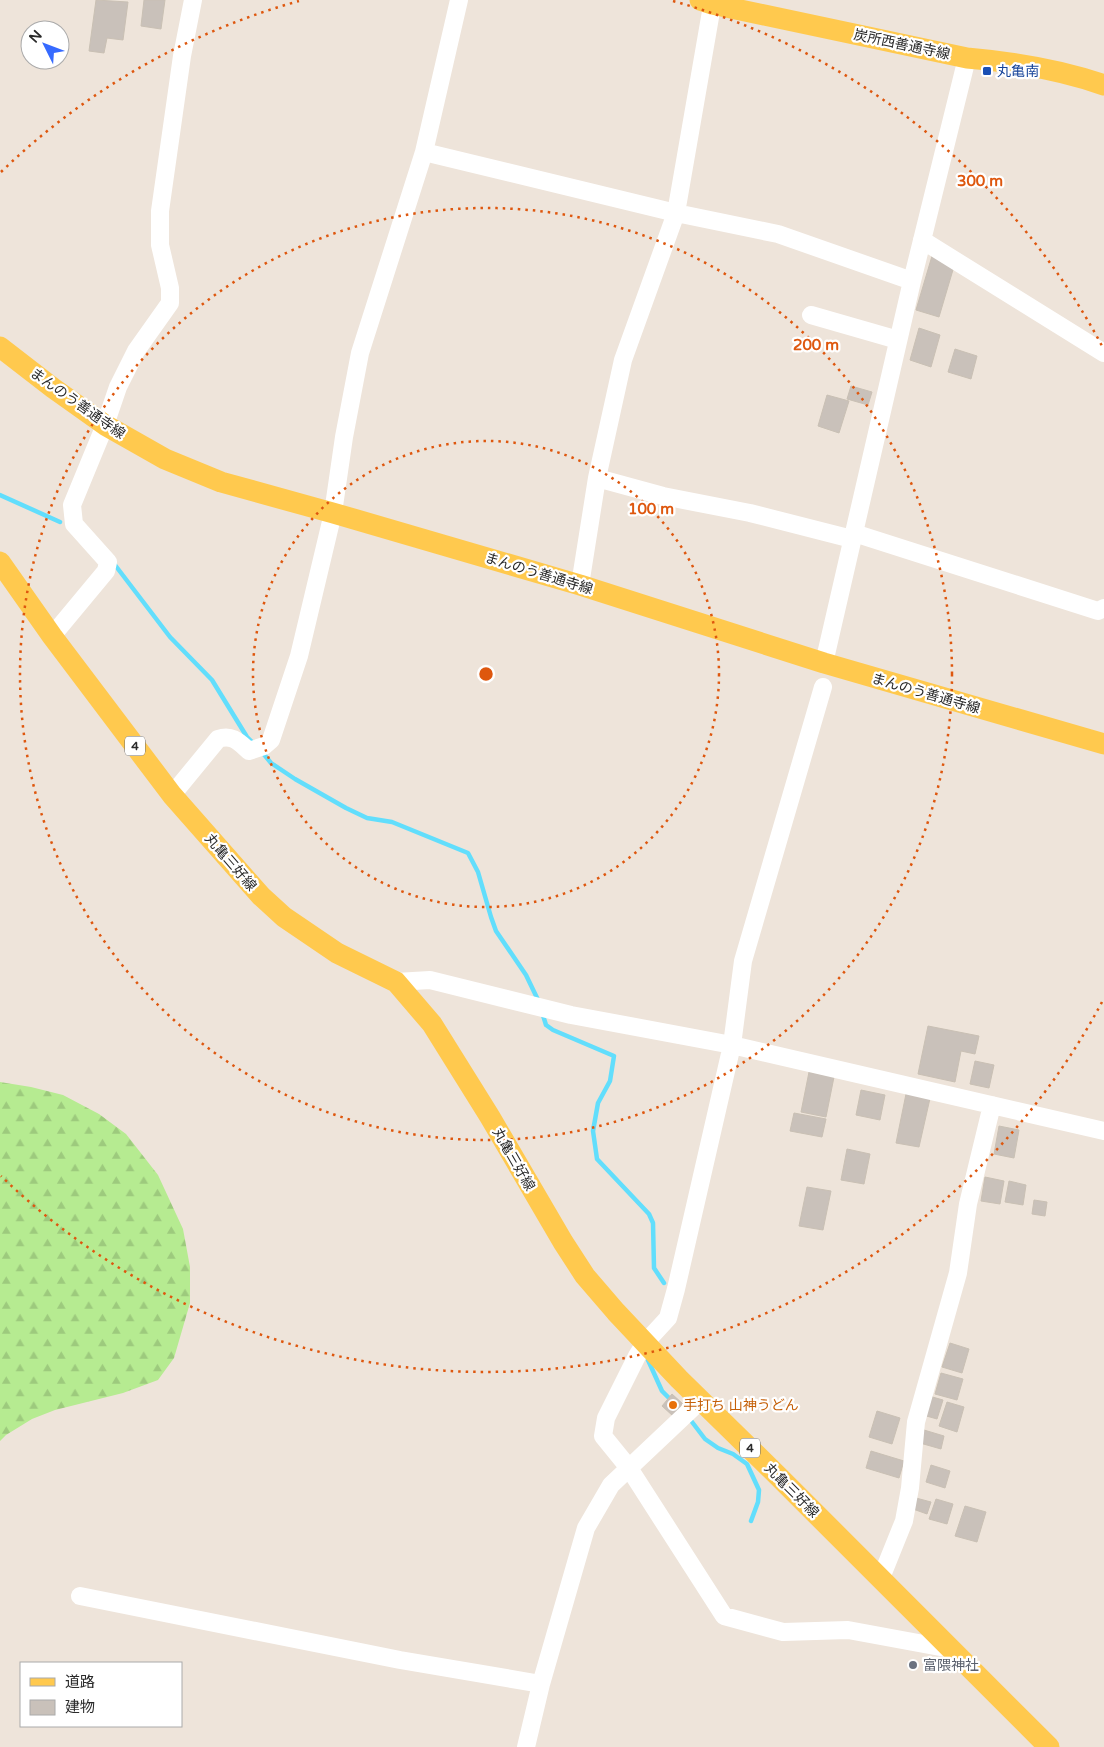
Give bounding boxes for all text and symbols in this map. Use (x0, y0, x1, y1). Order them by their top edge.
north arrow (20, 20, 70, 70)
street label: 炭所西善通寺線 (852, 26, 952, 63)
text: N (26, 27, 46, 47)
place label: 丸亀南 (997, 63, 1039, 80)
marker: 丸亀南 (981, 65, 993, 77)
text: 300 m (957, 172, 1003, 190)
text: 200 m (793, 336, 839, 354)
street label: まんのう善通寺線 (27, 364, 128, 442)
text: 100 m (628, 500, 674, 518)
street label: まんのう善通寺線 (483, 549, 595, 598)
centre of rings (477, 665, 495, 683)
street label: まんのう善通寺線 (870, 670, 982, 717)
road number: 4 (125, 736, 145, 756)
street label: 丸亀三好線 (201, 830, 260, 894)
street label: 丸亀三好線 (489, 1125, 538, 1194)
place label: 手打ち 山神うどん (683, 1397, 799, 1414)
marker: 手打ち 山神うどん (667, 1399, 679, 1411)
road number: 4 (740, 1439, 760, 1458)
street label: 丸亀三好線 (761, 1460, 822, 1521)
place label: 富隈神社 (923, 1657, 979, 1674)
marker: 富隈神社 (907, 1659, 919, 1671)
legend (20, 1662, 182, 1727)
text: 道路 (65, 1673, 95, 1691)
text: 建物 (65, 1698, 95, 1716)

